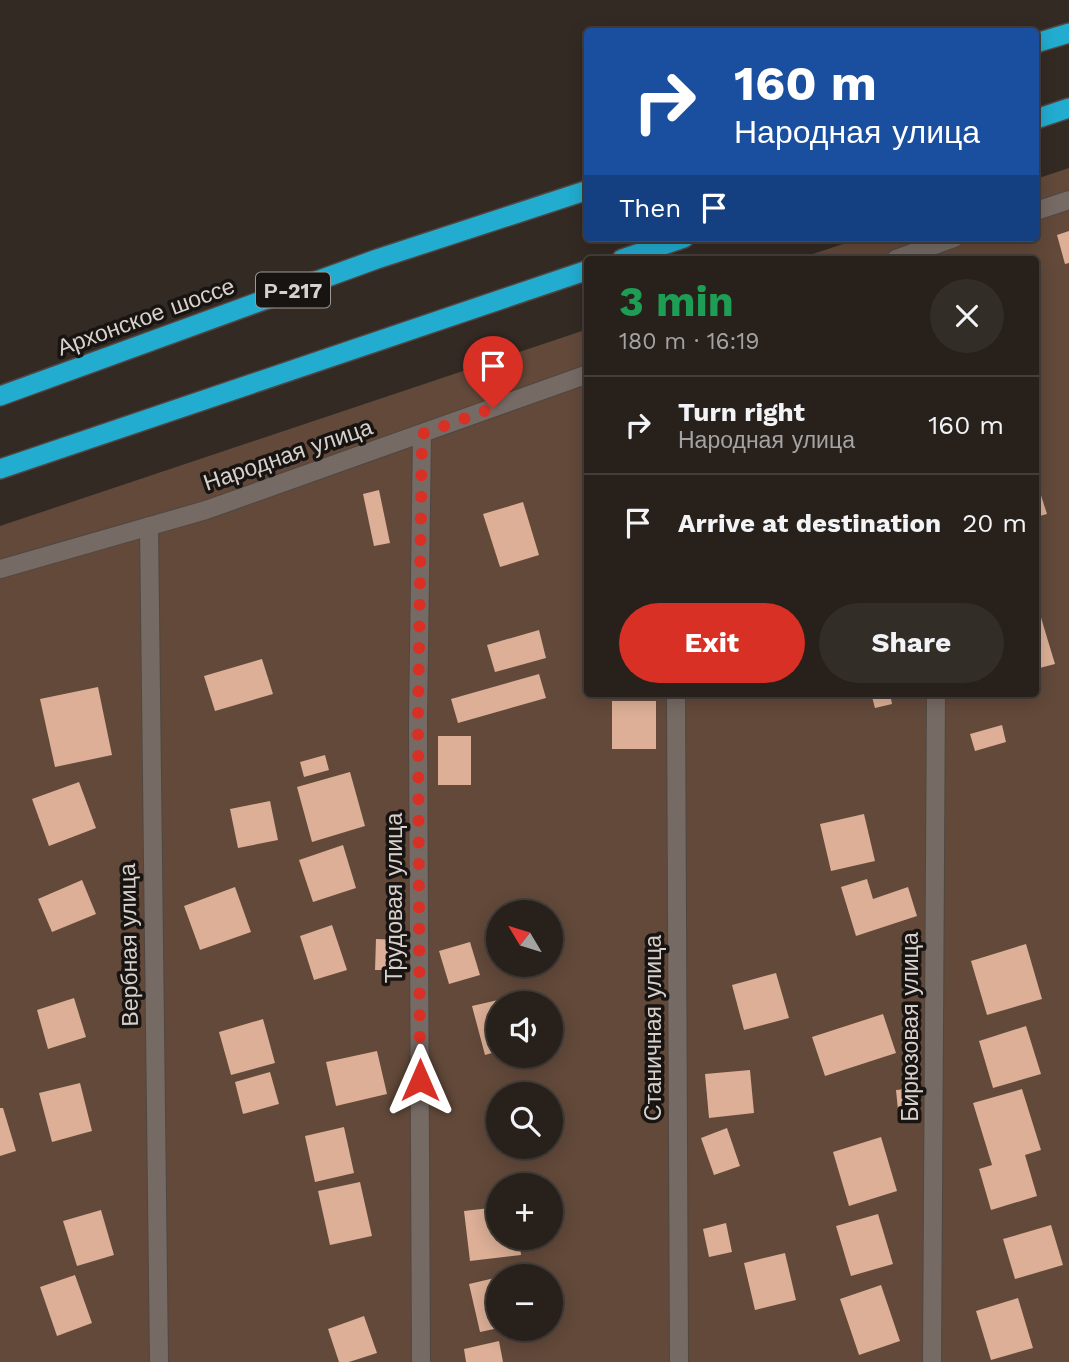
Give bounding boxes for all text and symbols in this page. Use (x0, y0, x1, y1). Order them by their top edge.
text: 160 m (734, 54, 877, 112)
icon: right (619, 56, 710, 147)
text: Народная улица (734, 113, 980, 151)
icon: arrive (695, 189, 733, 227)
text: Then (619, 193, 681, 223)
street label: Архонское шоссе (54, 272, 238, 362)
road number: Р-217 (256, 272, 330, 308)
text: 3 min (619, 277, 734, 326)
button: close (930, 279, 1004, 353)
text: 180 m · 16:19 (619, 328, 760, 355)
pin (463, 336, 523, 408)
icon: arrive (474, 347, 512, 385)
text: Turn right (678, 397, 805, 427)
icon: right (619, 406, 657, 444)
text: 160 m (928, 410, 1004, 440)
street label: Народная улица (200, 413, 376, 497)
text: Народная улица (678, 427, 855, 454)
icon: arrive (619, 504, 657, 542)
text: Arrive at destination (678, 508, 941, 538)
text: 20 m (962, 508, 1027, 538)
button: Exit (619, 603, 805, 683)
button: Share (819, 603, 1004, 683)
street label: Трудовая улица (381, 813, 408, 983)
street label: Вербная улица (114, 863, 144, 1027)
north arrow (486, 900, 564, 976)
map controls (486, 900, 563, 1341)
street label: Бирюзовая улица (897, 932, 924, 1122)
street label: Станичная улица (640, 935, 667, 1121)
button: sound (486, 991, 563, 1068)
position arrow (383, 1043, 457, 1117)
button: search (486, 1082, 563, 1159)
button: + (486, 1173, 563, 1250)
button: − (486, 1264, 563, 1341)

